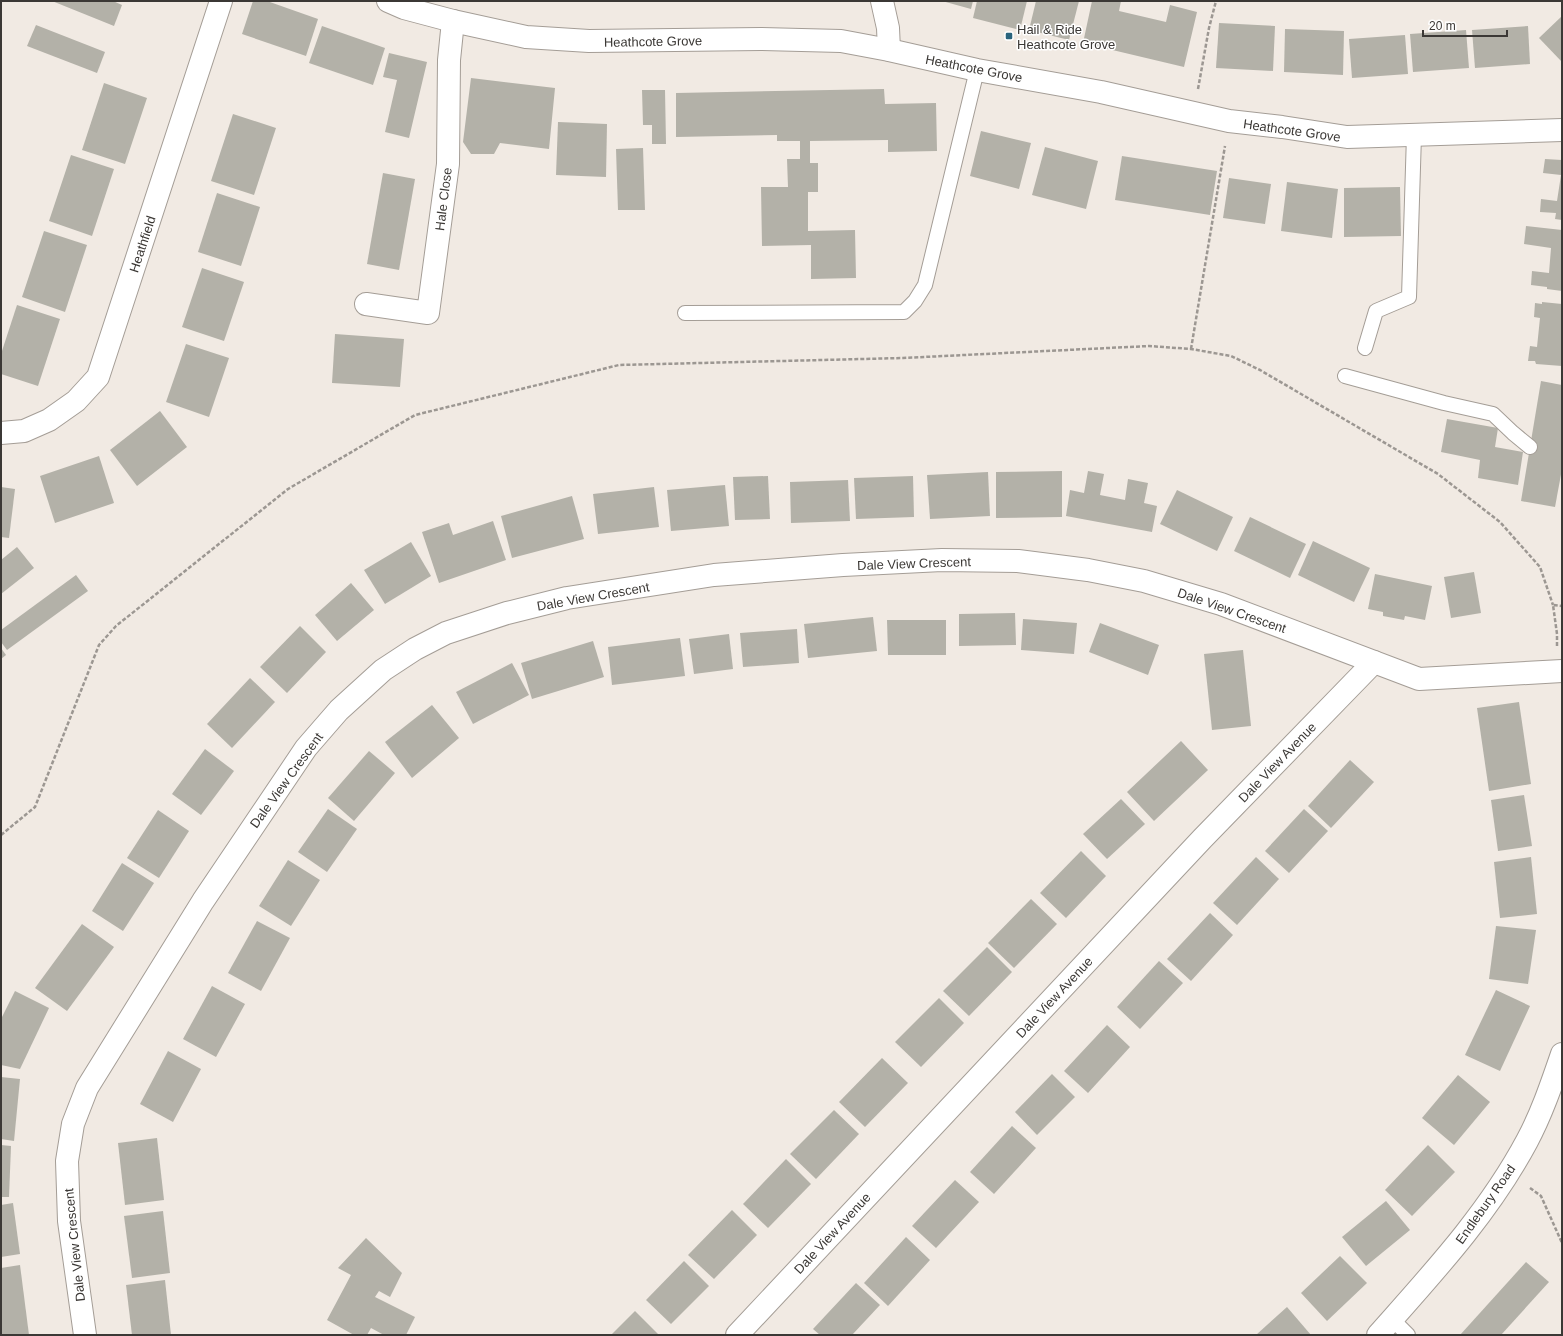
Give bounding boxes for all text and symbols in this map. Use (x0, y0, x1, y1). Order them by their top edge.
scale bar (1423, 12, 1507, 38)
text: 20 m (1429, 19, 1456, 33)
place label: Hail & Ride Heathcote Grove (1017, 22, 1115, 52)
marker: Hail & Ride Heathcote Grove (1004, 31, 1014, 41)
street label: Heathcote Grove (604, 33, 702, 50)
street label: Heathcote Grove (924, 52, 1024, 85)
street label: Heathcote Grove (1242, 116, 1342, 145)
street label: Hale Close (432, 167, 455, 232)
street label: Heathfield (126, 214, 159, 274)
street label: Dale View Crescent (857, 554, 972, 573)
street label: Dale View Crescent (536, 579, 651, 614)
street label: Dale View Crescent (1176, 585, 1289, 636)
street label: Dale View Avenue (1235, 719, 1319, 805)
street label: Dale View Crescent (247, 729, 326, 831)
street label: Dale View Avenue (1013, 954, 1096, 1041)
street label: Endlebury Road (1453, 1162, 1518, 1247)
street label: Dale View Crescent (61, 1187, 88, 1302)
street label: Dale View Avenue (791, 1190, 874, 1277)

